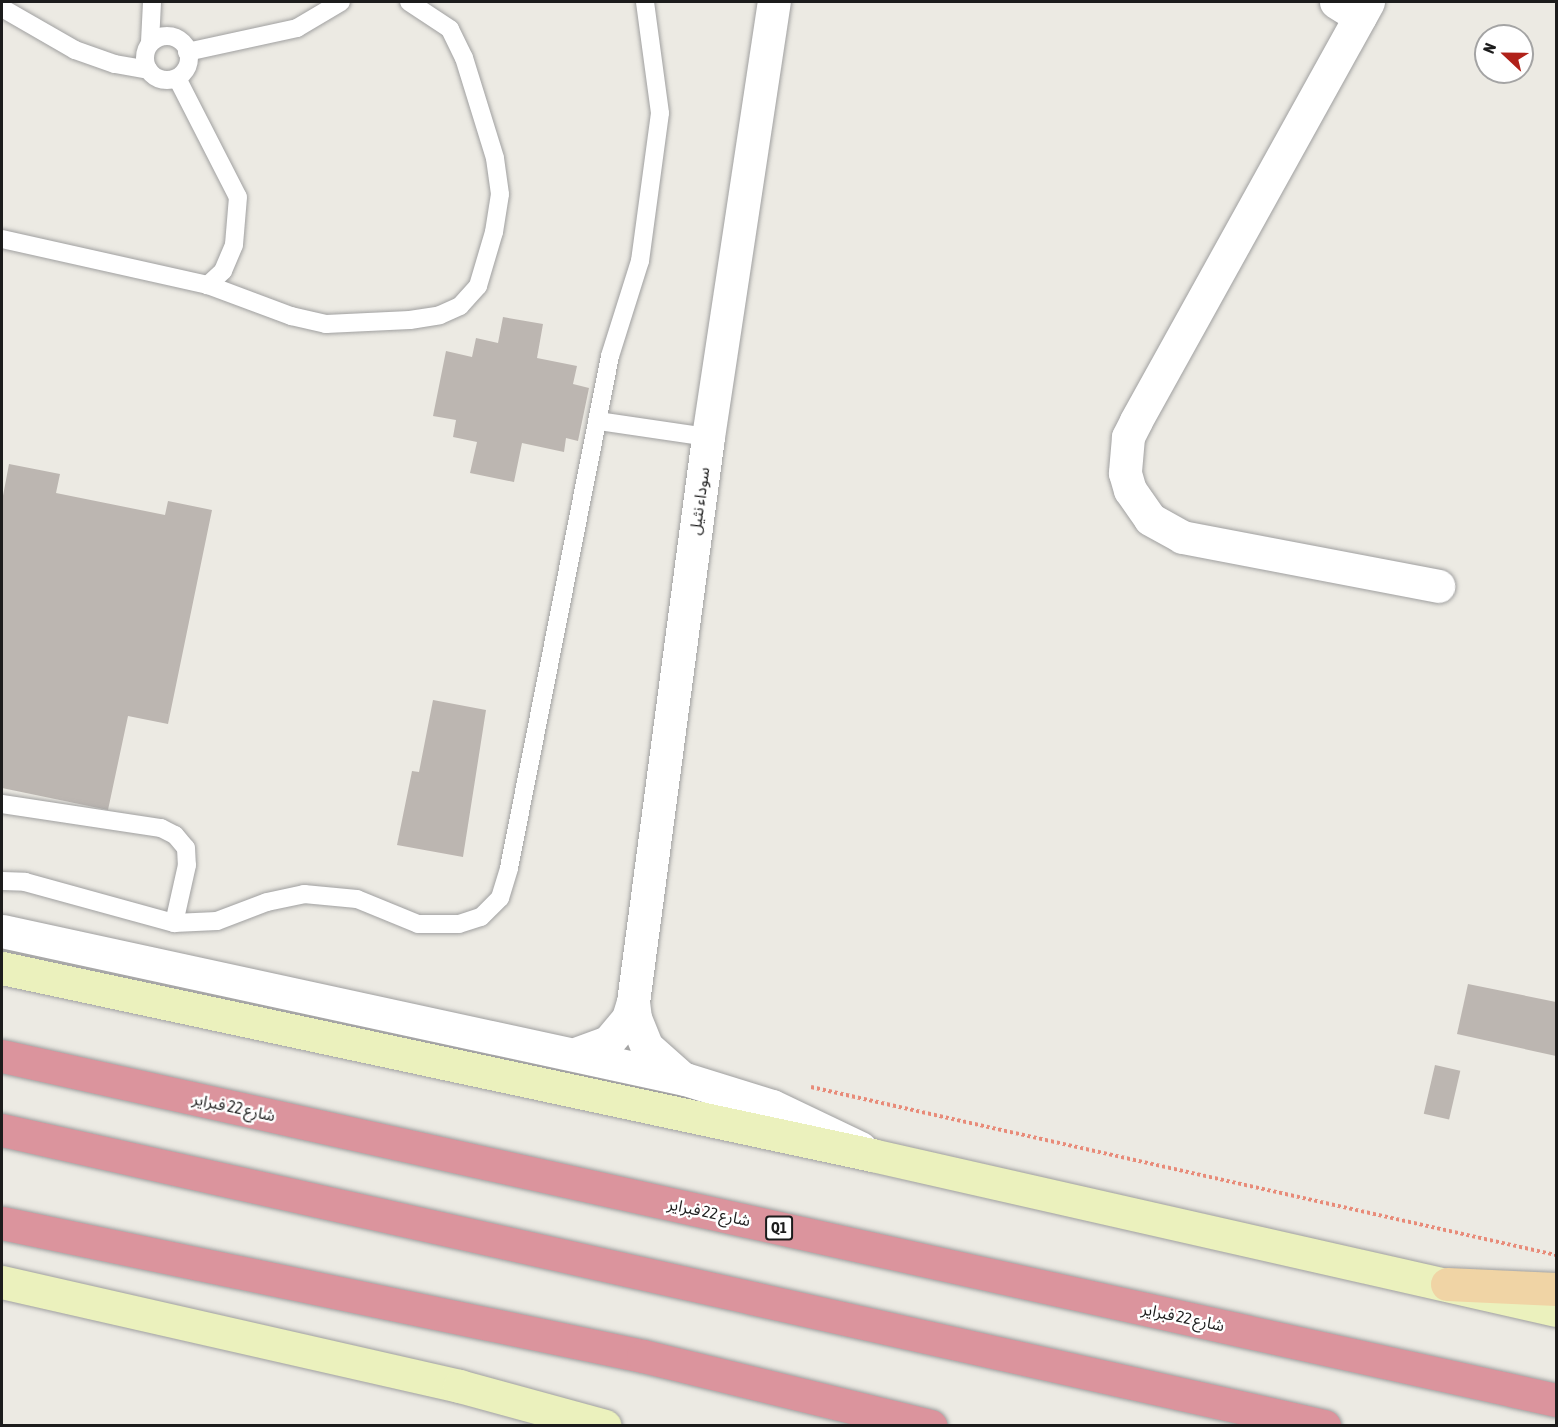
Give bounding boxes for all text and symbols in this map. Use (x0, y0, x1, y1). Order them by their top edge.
north arrow (1474, 24, 1534, 84)
text: N (1479, 40, 1499, 56)
street label: سوداء نثيل (685, 466, 713, 536)
street label: شارع 22 فبراير (191, 1089, 277, 1125)
street label: شارع 22 فبراير (666, 1194, 752, 1230)
road number: Q1 (764, 1216, 794, 1240)
street label: شارع 22 فبراير (1140, 1299, 1226, 1335)

